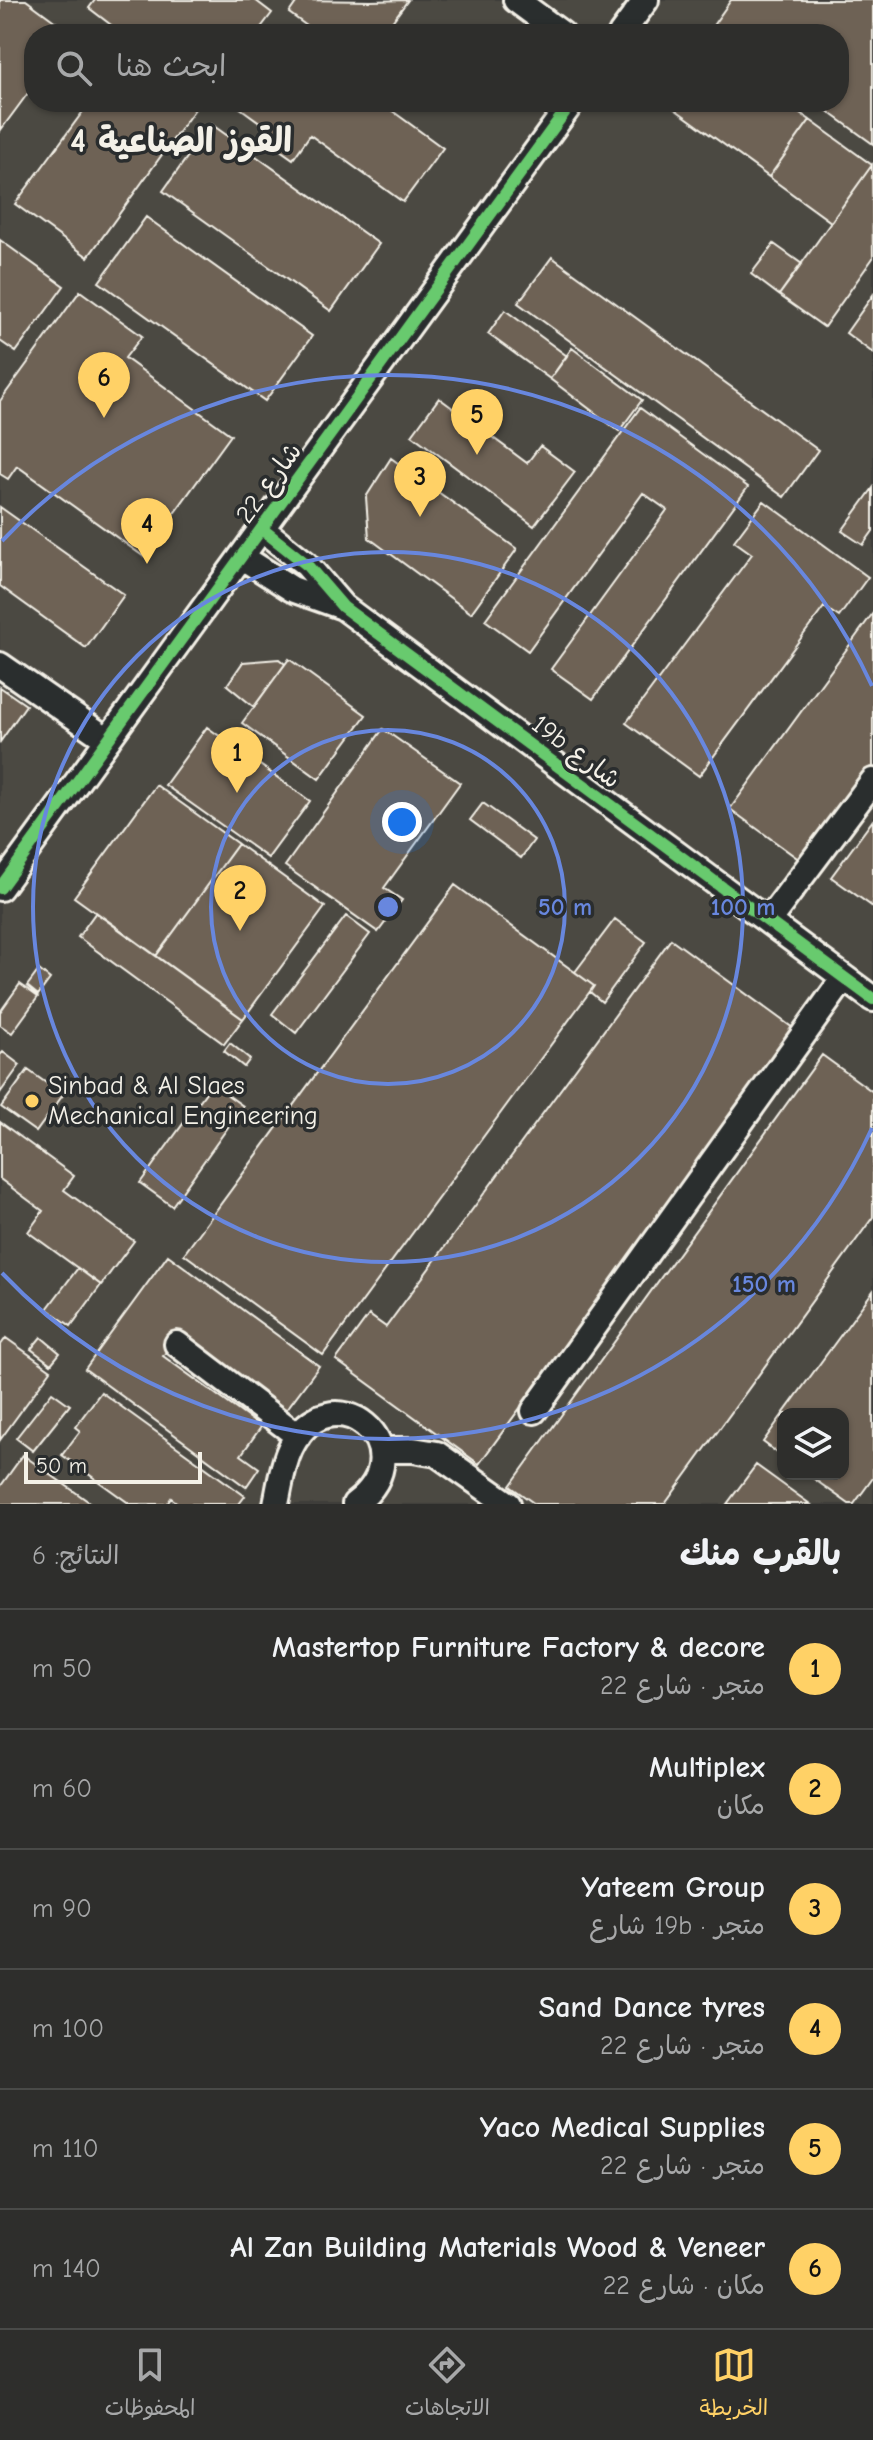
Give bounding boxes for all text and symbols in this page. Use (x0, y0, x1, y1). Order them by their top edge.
search box (24, 24, 849, 112)
icon: search (52, 46, 96, 90)
text: ابحث هنا (116, 49, 226, 84)
district label: القوز الصناعية 4 (70, 121, 292, 162)
pin: 6 (78, 352, 130, 418)
pin: 5 (451, 389, 503, 455)
street label: شارع 22 (230, 437, 310, 530)
pin: 3 (394, 451, 446, 517)
pin: 4 (121, 498, 173, 564)
street label: 19b شارع (525, 709, 626, 797)
pin: 1 (211, 727, 263, 793)
your location (382, 802, 422, 842)
pin: 2 (214, 865, 266, 931)
centre of rings (374, 893, 402, 921)
text: 50 m (538, 893, 592, 921)
text: 100 m (711, 893, 775, 921)
place label: Sinbad & Al Slaes Mechanical Engineering (48, 1071, 318, 1131)
marker: Sinbad & Al Slaes Mechanical Engineering (23, 1092, 41, 1110)
text: 150 m (732, 1270, 796, 1298)
map controls (777, 1408, 849, 1480)
button: layers (777, 1408, 849, 1480)
scale bar (24, 1448, 202, 1484)
text: 50 m (36, 1453, 87, 1479)
text: بالقرب منك (680, 1534, 841, 1574)
text: النتائج: 6 (32, 1541, 119, 1571)
text: Mastertop Furniture Factory & decore (272, 1630, 765, 1665)
text: 50 m (32, 1654, 92, 1684)
text: 1 (810, 1654, 820, 1684)
text: متجر · شارع 22 (600, 1671, 765, 1701)
text: Multiplex (649, 1750, 765, 1785)
text: 60 m (32, 1774, 92, 1804)
text: 2 (809, 1774, 821, 1804)
text: مكان (717, 1791, 765, 1821)
text: Yateem Group (581, 1870, 765, 1905)
text: 90 m (32, 1894, 92, 1924)
text: 3 (809, 1894, 821, 1924)
text: متجر · 19b شارع (589, 1911, 765, 1941)
text: Sand Dance tyres (539, 1990, 765, 2025)
text: 100 m (32, 2014, 104, 2044)
text: 4 (809, 2014, 821, 2044)
text: متجر · شارع 22 (600, 2031, 765, 2061)
text: Yaco Medical Supplies (480, 2110, 765, 2145)
text: 110 m (32, 2134, 99, 2164)
text: 5 (808, 2134, 822, 2164)
text: متجر · شارع 22 (600, 2151, 765, 2181)
text: Al Zan Building Materials Wood & Veneer (230, 2230, 765, 2265)
text: 140 m (32, 2254, 101, 2284)
text: 6 (808, 2254, 822, 2284)
text: مكان · شارع 22 (603, 2271, 765, 2301)
tab: المحفوظات (105, 2343, 195, 2427)
tab: الاتجاهات (405, 2343, 490, 2427)
tab: الخريطة (700, 2343, 768, 2427)

